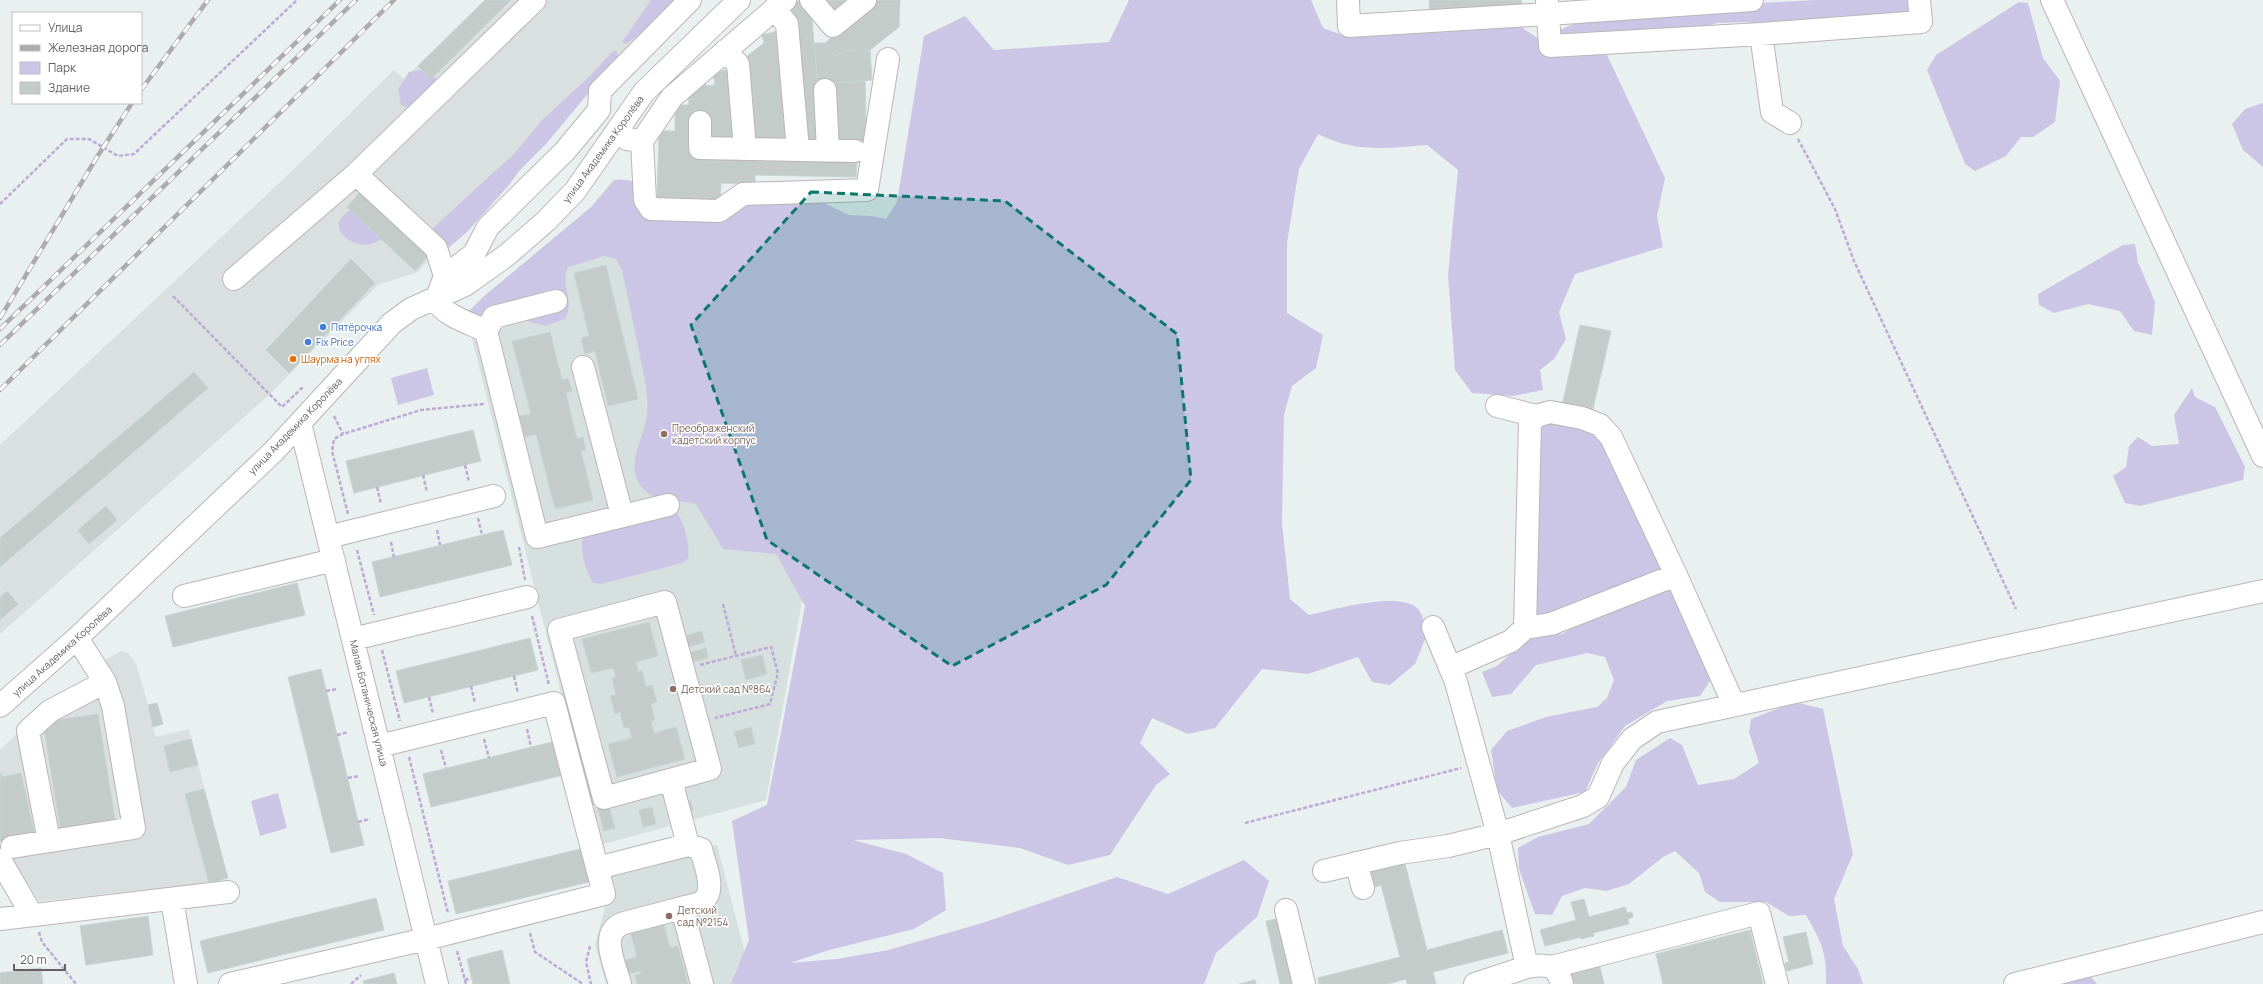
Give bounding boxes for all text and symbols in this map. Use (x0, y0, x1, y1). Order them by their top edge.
legend (12, 12, 142, 104)
text: Улица (48, 19, 82, 36)
text: Железная дорога (48, 39, 148, 56)
text: Парк (48, 59, 77, 76)
text: Здание (48, 79, 90, 96)
street label: улица Академика Королёва (559, 92, 647, 206)
place label: Пятёрочка (331, 320, 382, 334)
marker: Пятёрочка (318, 322, 328, 332)
place label: Fix Price (316, 335, 354, 349)
marker: Fix Price (303, 337, 313, 347)
place label: Шаурма на углях (301, 352, 382, 366)
marker: Шаурма на углях (288, 354, 298, 364)
street label: улица Академика Королёва (245, 374, 345, 478)
place label: Преображенский кадетский корпус (672, 421, 757, 447)
marker: Преображенский кадетский корпус (659, 429, 669, 439)
street label: улица Академика Королёва (9, 602, 115, 700)
street label: Малая Ботаническая улица (347, 638, 391, 768)
place label: Детский сад №864 (681, 682, 771, 696)
marker: Детский сад №864 (668, 684, 678, 694)
place label: Детский сад №2154 (677, 903, 728, 929)
marker: Детский сад №2154 (664, 911, 674, 921)
scale bar (14, 946, 65, 972)
text: 20 m (20, 951, 47, 968)

